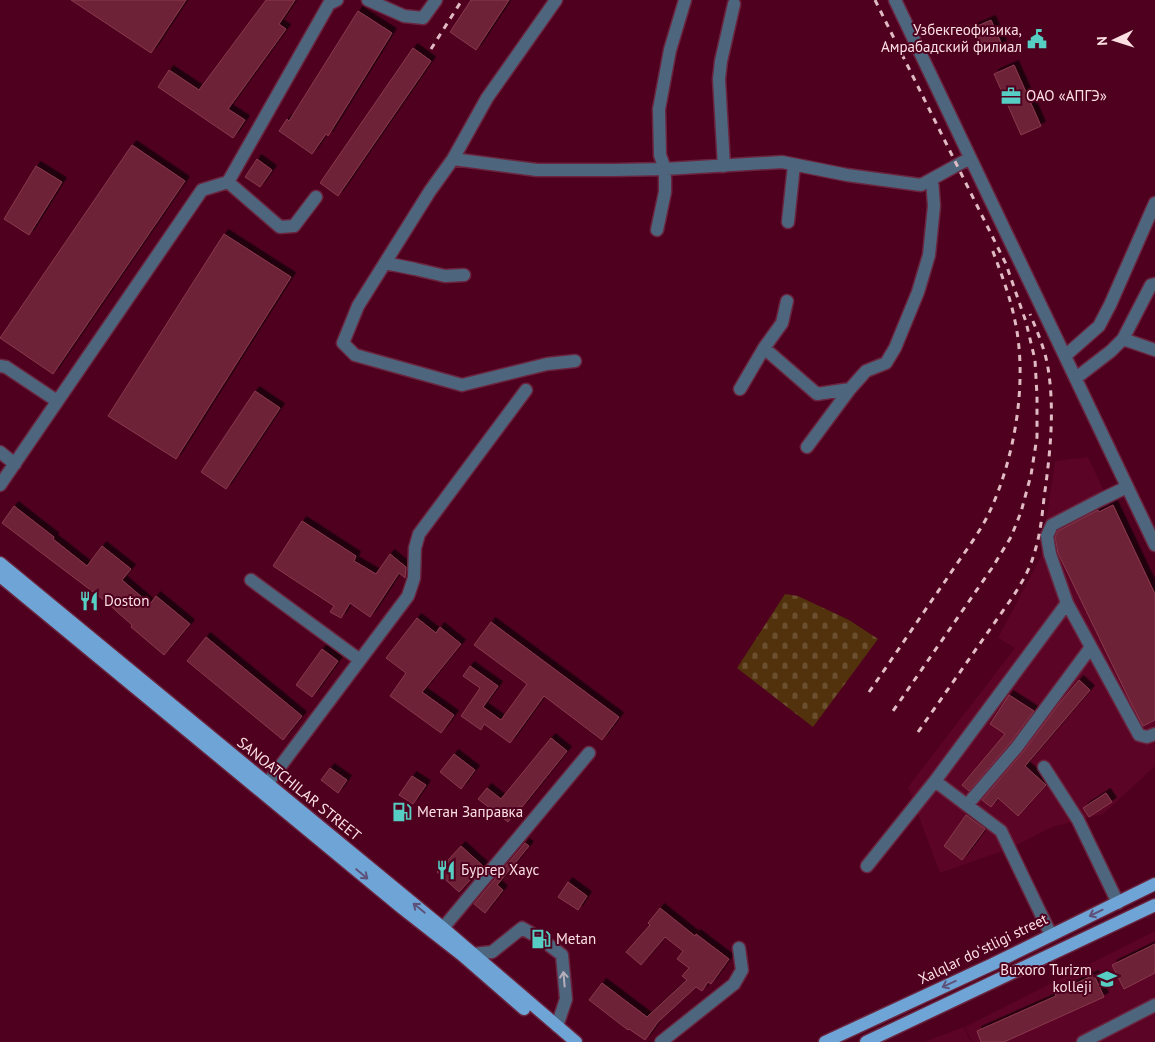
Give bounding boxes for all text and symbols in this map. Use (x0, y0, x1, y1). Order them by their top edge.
north arrow (1090, 15, 1140, 65)
place label: Узбекгеофизика, Амрабадский филиал (881, 20, 1022, 56)
public building icon: Узбекгеофизика, Амрабадский филиал (1026, 28, 1048, 50)
text: N (1093, 36, 1111, 46)
office icon: ОАО «АПГЭ» (1000, 85, 1022, 107)
place label: ОАО «АПГЭ» (1026, 86, 1107, 105)
restaurant icon: Doston (78, 590, 100, 612)
place label: Doston (104, 591, 149, 610)
street label: SANOATCHILAR STREET (233, 733, 366, 845)
fuel station icon: Метан Заправка (391, 801, 413, 823)
place label: Метан Заправка (417, 802, 523, 821)
restaurant icon: Бургер Хаус (435, 859, 457, 881)
place label: Бургер Хаус (461, 860, 540, 879)
one-way arrow (355, 869, 368, 880)
one-way arrow (413, 903, 426, 914)
street label: Xalqlar doʻstligi street (915, 909, 1051, 988)
one-way arrow (1088, 909, 1103, 919)
fuel station icon: Metan (530, 928, 552, 950)
place label: Metan (556, 929, 596, 948)
place label: Buxoro Turizm kolleji (1000, 960, 1092, 996)
school or university icon: Buxoro Turizm kolleji (1096, 968, 1118, 990)
one-way arrow (560, 971, 569, 987)
one-way arrow (942, 980, 957, 989)

